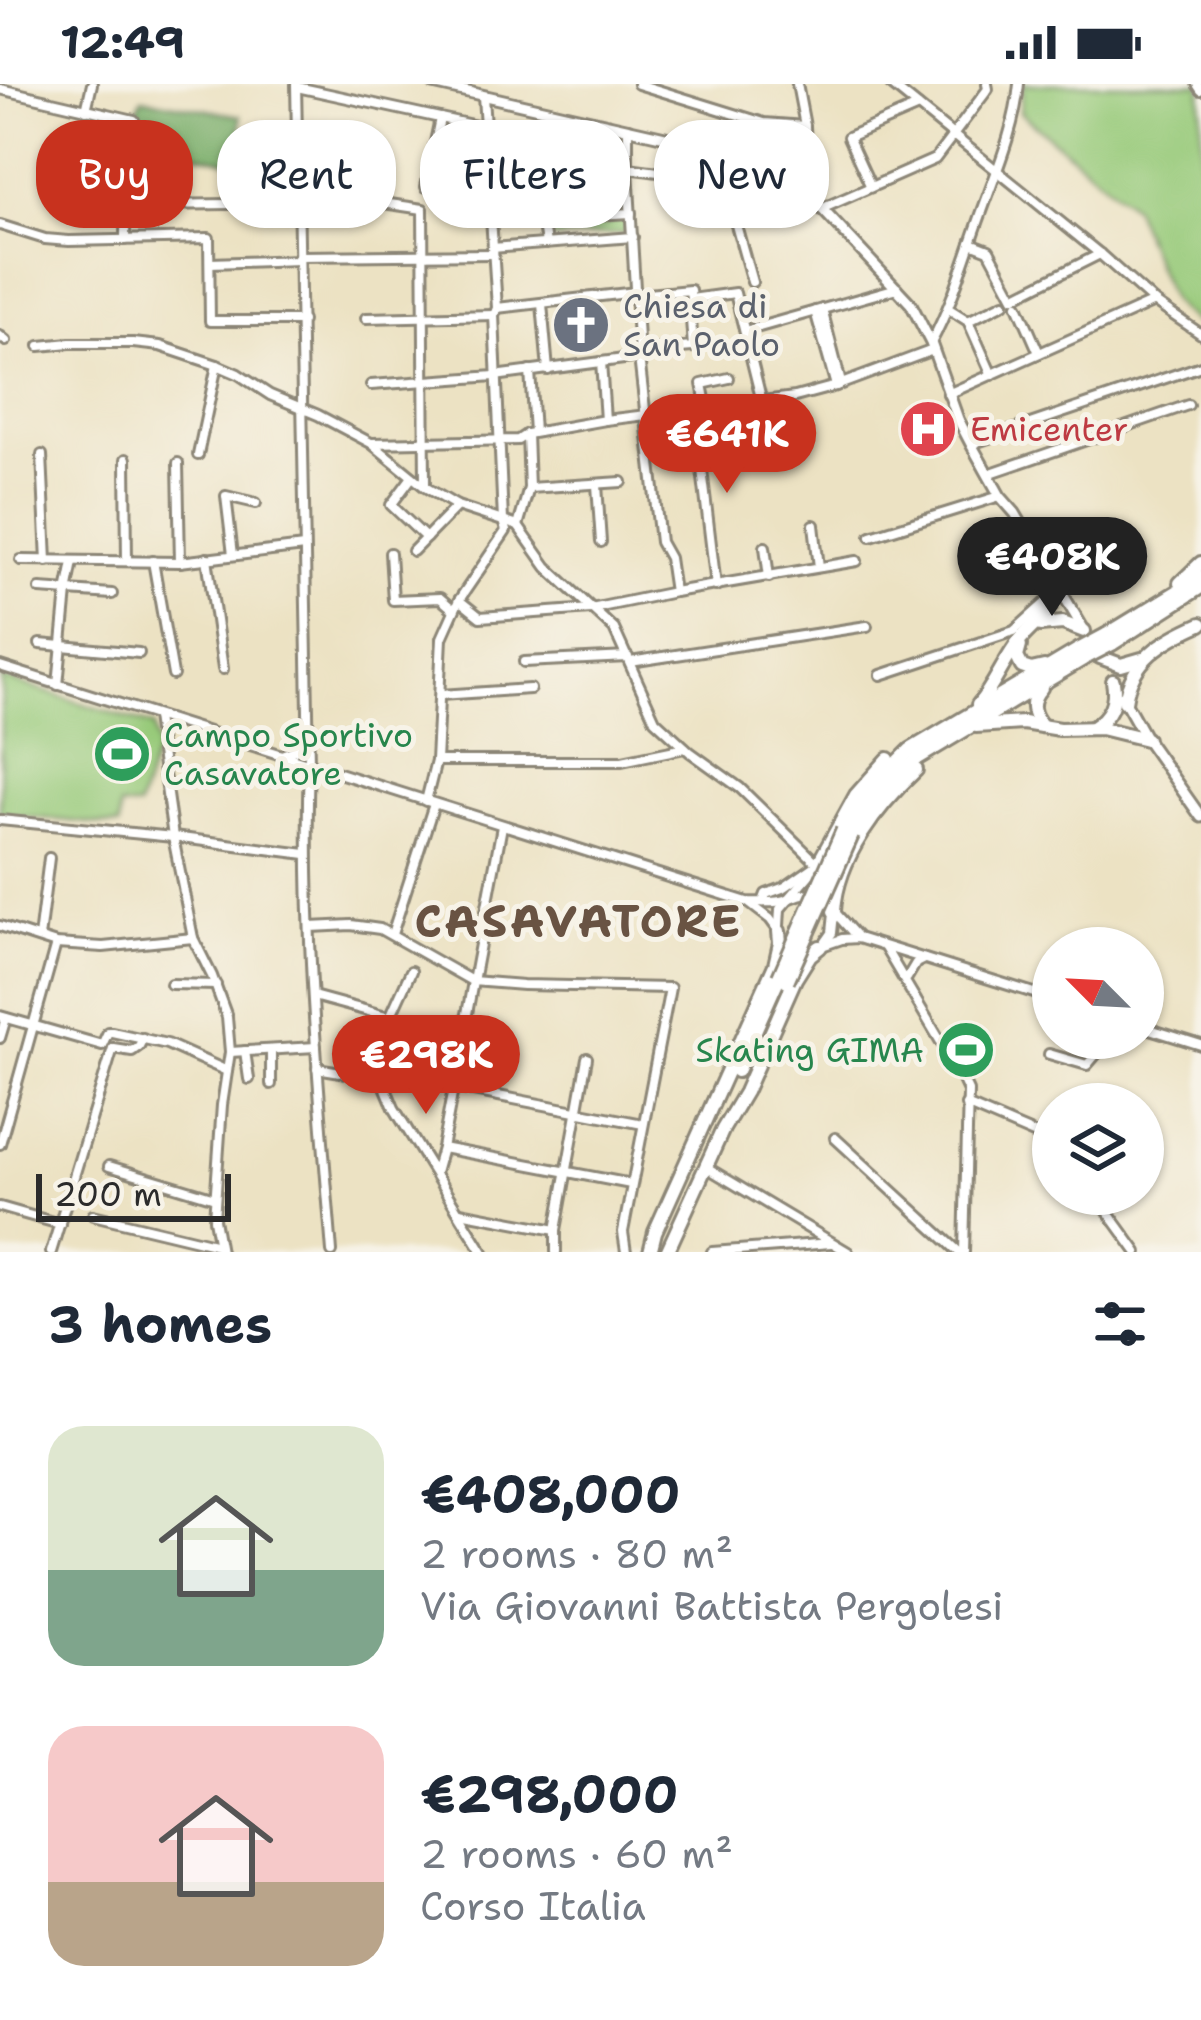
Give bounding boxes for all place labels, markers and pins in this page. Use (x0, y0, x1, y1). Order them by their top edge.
place label: Chiesa di San Paolo (623, 284, 780, 367)
church icon: Chiesa di San Paolo (550, 294, 612, 356)
pin: €641K (643, 394, 811, 496)
hospital icon: Emicenter (897, 398, 959, 460)
place label: Emicenter (970, 407, 1128, 452)
pin: €408K (968, 517, 1136, 619)
place label: Campo Sportivo Casavatore (164, 713, 413, 796)
sports icon: Campo Sportivo Casavatore (91, 723, 153, 785)
pin: €298K (342, 1015, 510, 1117)
sports icon: Skating GIMA (935, 1019, 997, 1081)
place label: Skating GIMA (695, 1028, 924, 1073)

